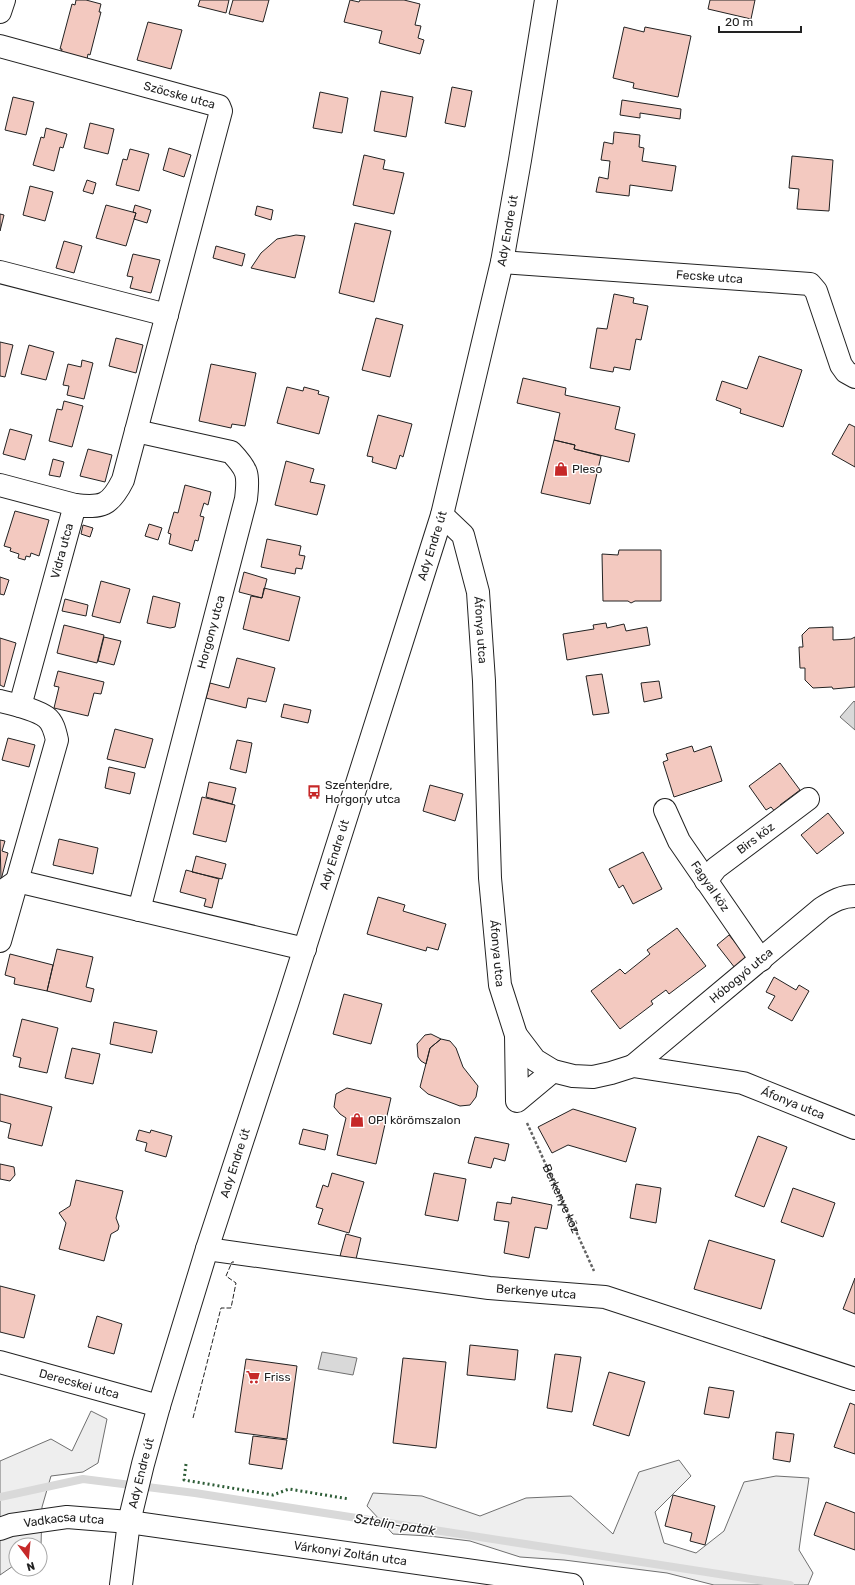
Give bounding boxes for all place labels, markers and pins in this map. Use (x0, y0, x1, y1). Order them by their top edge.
shop icon: Pleso (553, 461, 569, 477)
place label: Pleso (572, 462, 602, 476)
place label: Szentendre, Horgony utca (325, 778, 400, 806)
bus stop icon: Szentendre, Horgony utca (306, 784, 322, 800)
shop icon: OPI körömszalon (349, 1112, 365, 1128)
place label: OPI körömszalon (368, 1113, 461, 1127)
supermarket icon: Friss (245, 1369, 261, 1385)
place label: Friss (264, 1370, 291, 1384)

